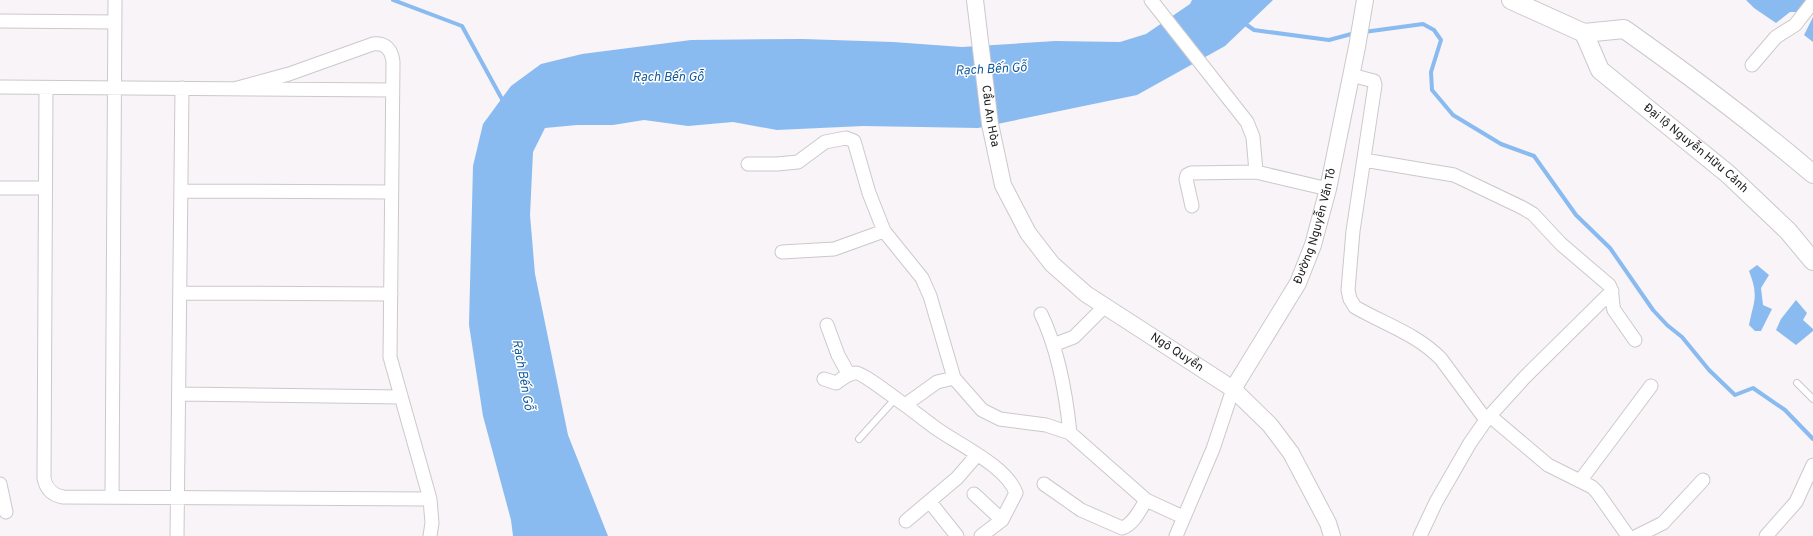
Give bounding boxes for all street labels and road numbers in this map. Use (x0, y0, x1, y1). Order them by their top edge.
street label: Cầu An Hòa (977, 84, 1003, 149)
street label: Đại lộ Nguyễn Hữu Cảnh (1640, 100, 1751, 197)
street label: Đường Nguyễn Văn Tỏ (1290, 166, 1340, 287)
street label: Ngô Quyền (1147, 330, 1206, 376)

